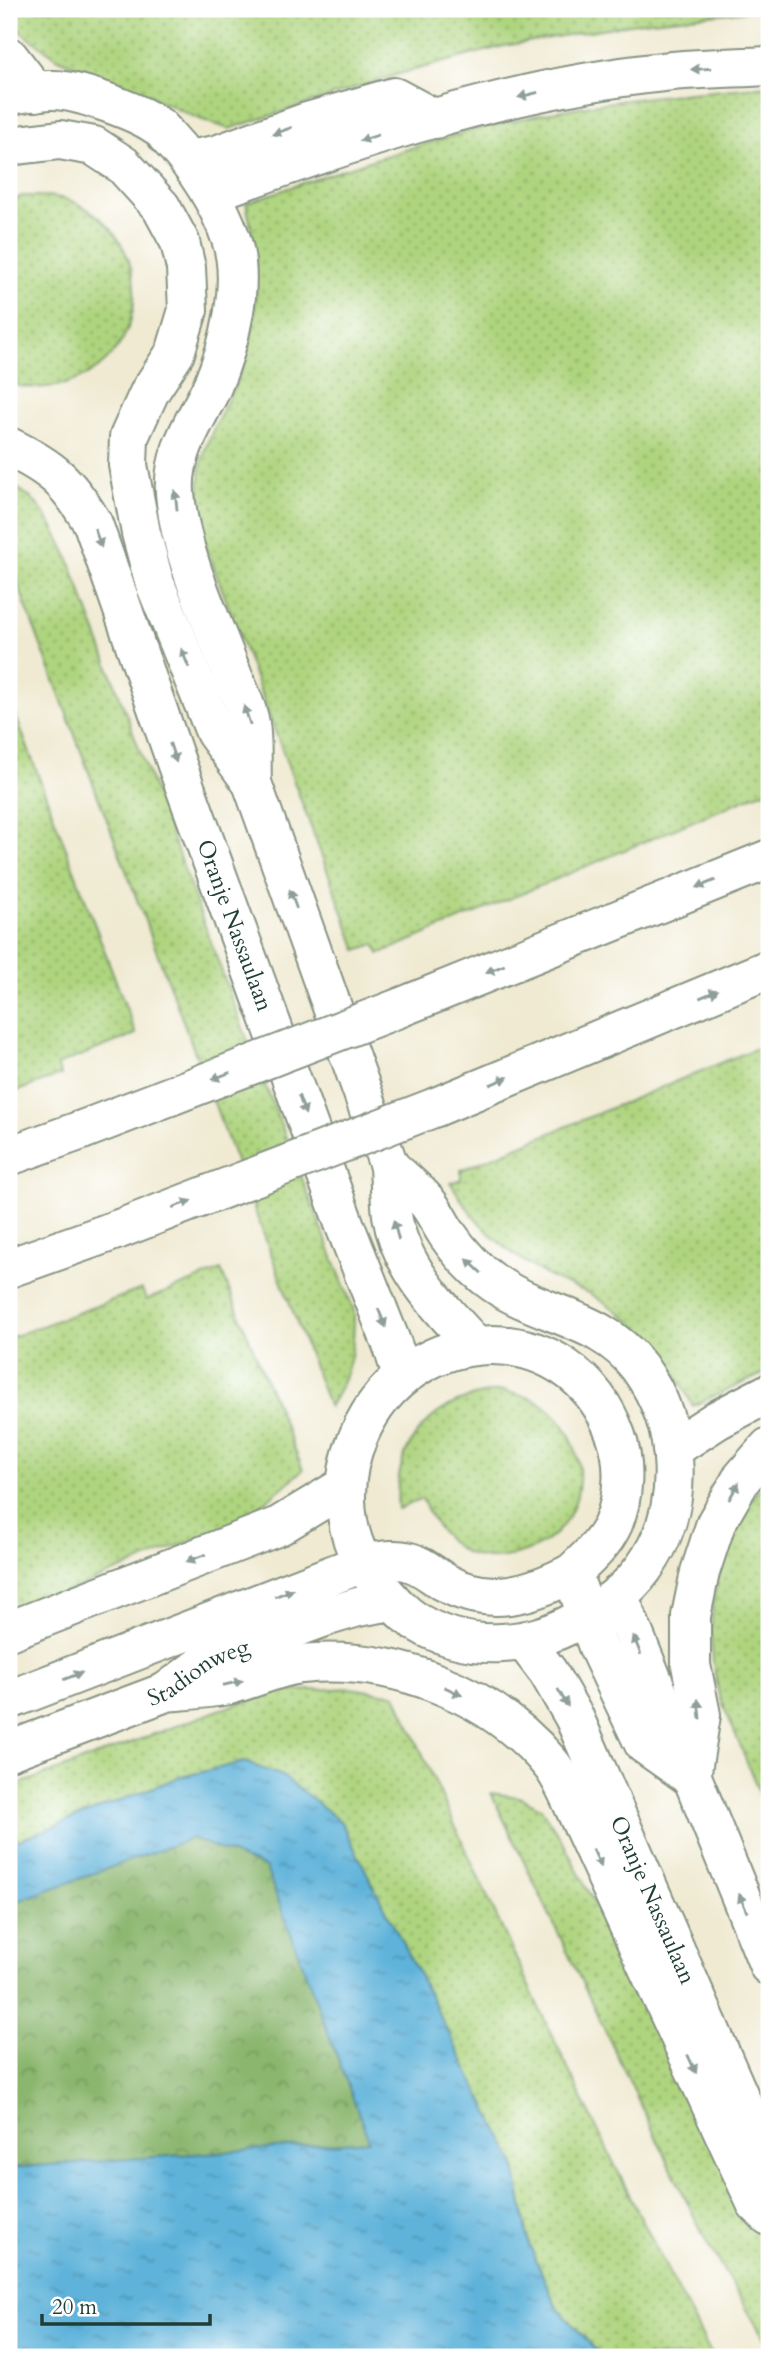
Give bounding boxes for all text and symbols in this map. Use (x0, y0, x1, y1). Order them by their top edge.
one-way arrow (690, 64, 712, 75)
one-way arrow (517, 90, 539, 101)
one-way arrow (271, 126, 292, 137)
one-way arrow (358, 133, 379, 144)
one-way arrow (170, 488, 181, 510)
one-way arrow (93, 528, 104, 549)
one-way arrow (180, 648, 191, 669)
one-way arrow (241, 704, 251, 725)
one-way arrow (168, 743, 179, 764)
street label: Oranje Nassaulaan (190, 835, 281, 1015)
one-way arrow (695, 879, 716, 890)
one-way arrow (288, 888, 299, 909)
one-way arrow (484, 964, 505, 975)
one-way arrow (699, 988, 720, 999)
one-way arrow (211, 1071, 232, 1082)
one-way arrow (489, 1075, 510, 1086)
one-way arrow (297, 1094, 308, 1115)
one-way arrow (172, 1199, 193, 1210)
one-way arrow (390, 1219, 401, 1241)
one-way arrow (465, 1258, 483, 1274)
one-way arrow (376, 1307, 387, 1328)
one-way arrow (728, 1481, 740, 1501)
one-way arrow (185, 1553, 206, 1564)
one-way arrow (274, 1587, 295, 1598)
street label: Stadionweg (143, 1630, 254, 1713)
one-way arrow (631, 1635, 642, 1656)
one-way arrow (62, 1671, 83, 1682)
one-way arrow (222, 1677, 244, 1688)
one-way arrow (443, 1685, 463, 1696)
one-way arrow (557, 1689, 570, 1708)
one-way arrow (693, 1698, 704, 1720)
street label: Oranje Nassaulaan (603, 1811, 704, 1989)
one-way arrow (591, 1848, 603, 1868)
one-way arrow (737, 1892, 748, 1913)
one-way arrow (687, 2054, 698, 2075)
scale bar (42, 2282, 210, 2326)
text: 20 m (52, 2293, 97, 2322)

